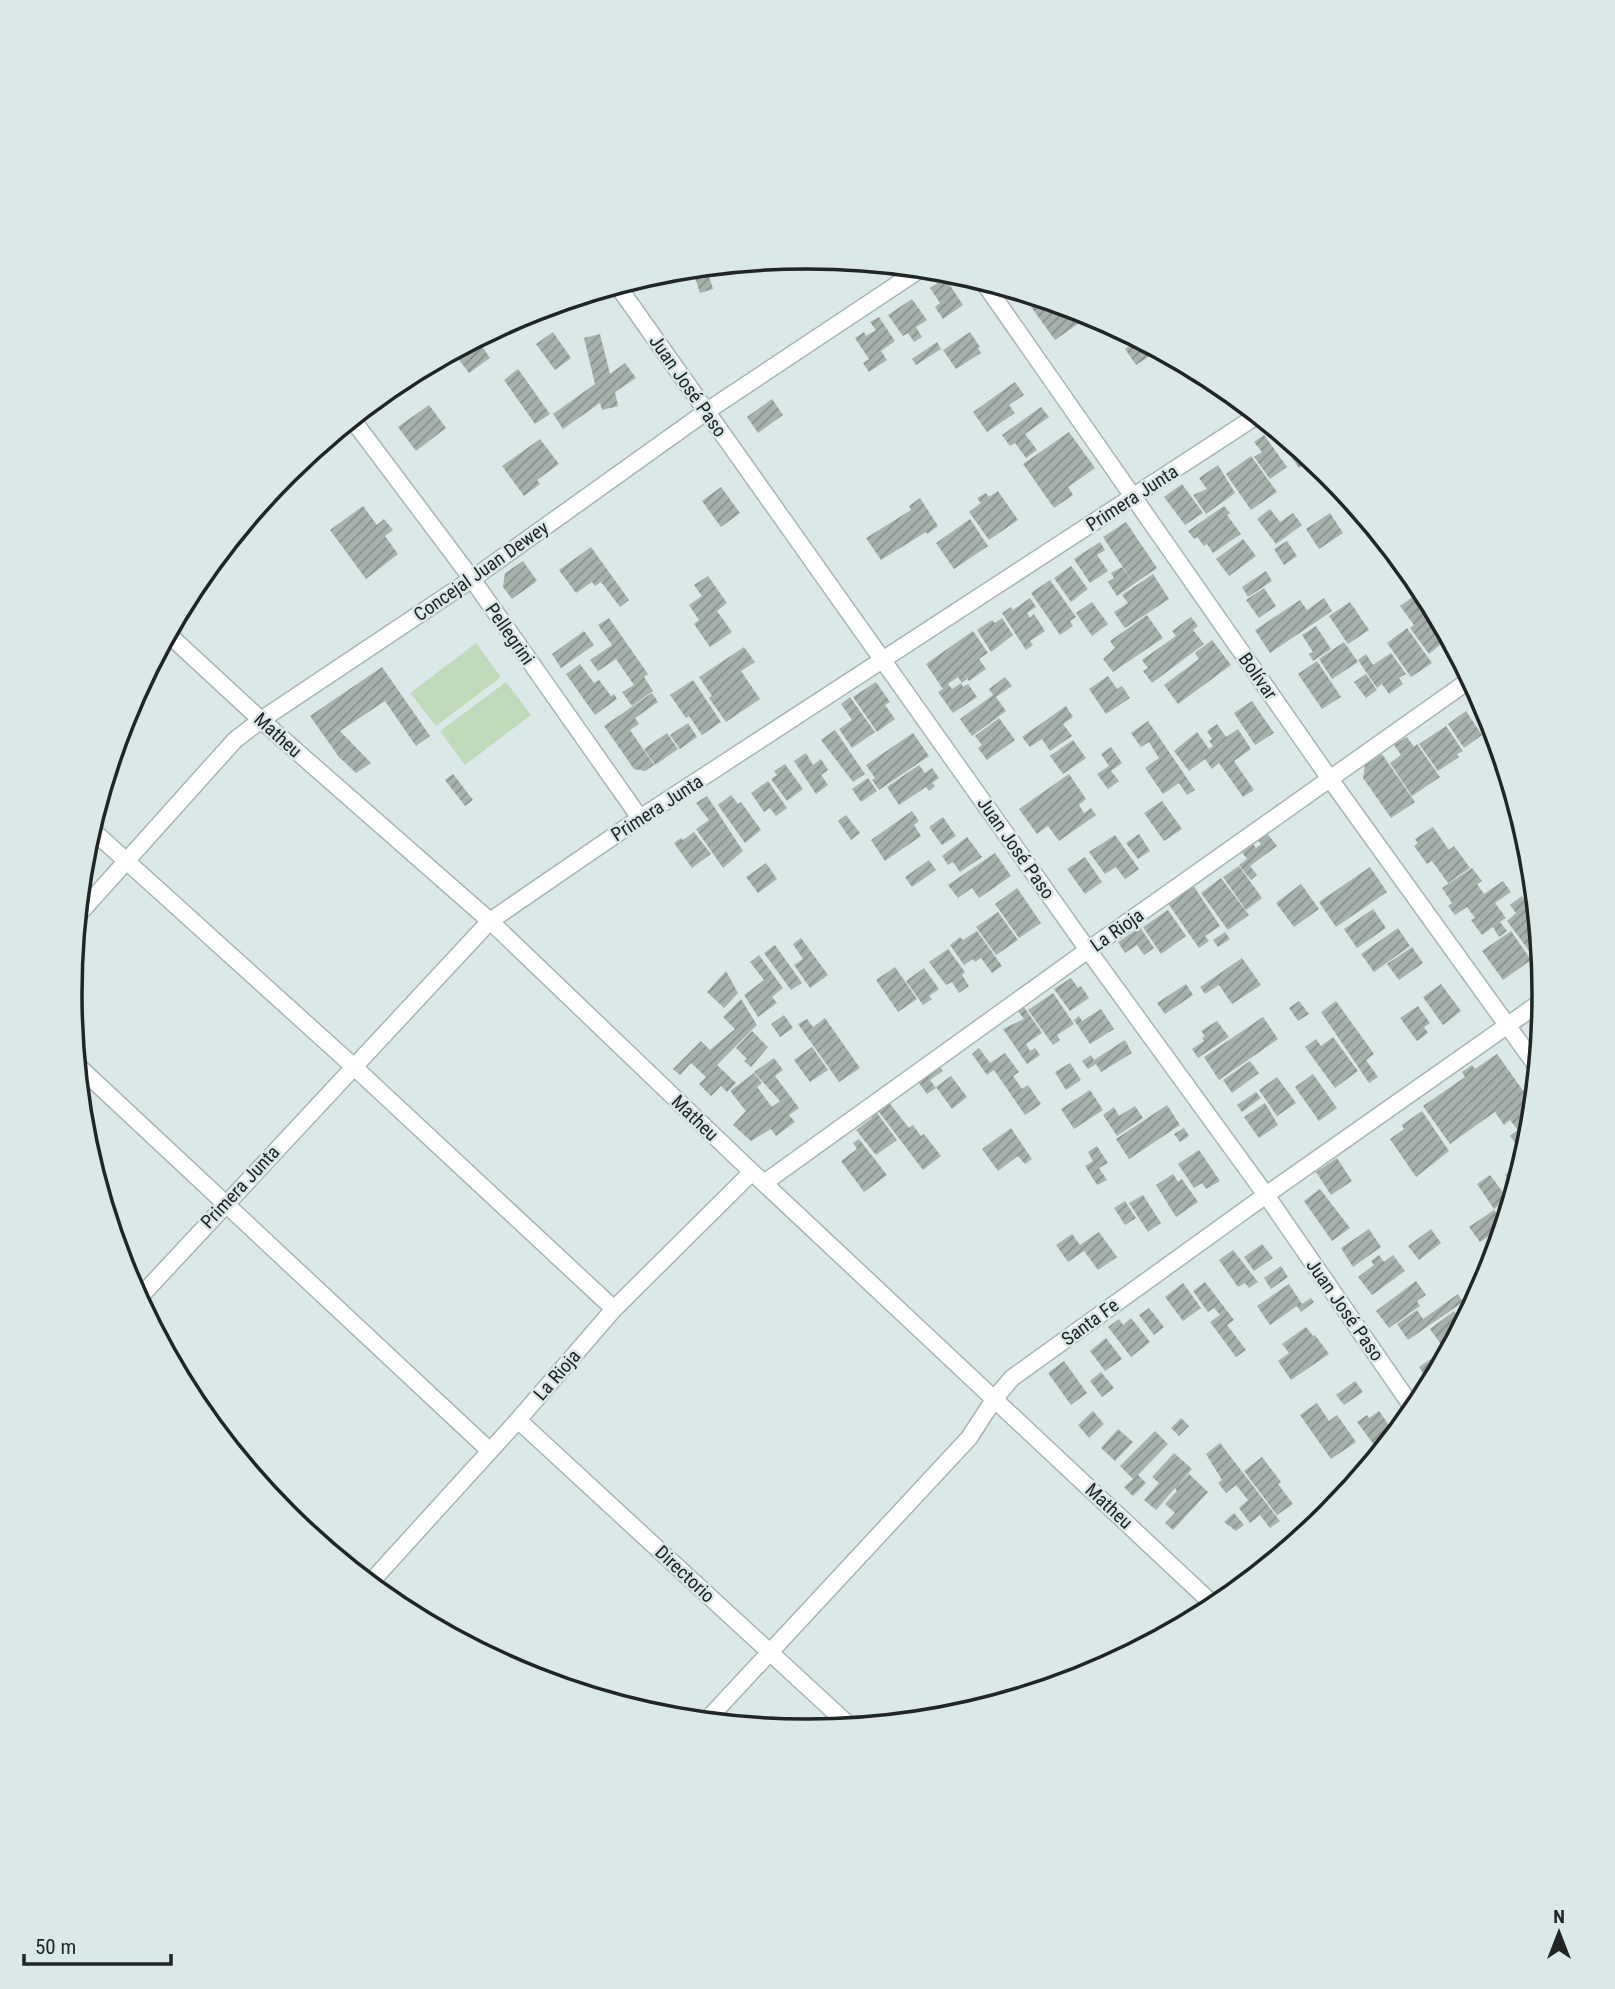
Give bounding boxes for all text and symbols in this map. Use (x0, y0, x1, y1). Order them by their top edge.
street label: Juan José Paso (644, 330, 732, 442)
street label: Primera Junta (1082, 460, 1182, 536)
street label: Concejal Juan Dewey (409, 516, 553, 626)
street label: Pellegrini (480, 599, 540, 669)
street label: Bolívar (1234, 648, 1282, 704)
street label: Matheu (249, 708, 307, 762)
street label: Primera Junta (607, 770, 707, 846)
street label: Juan José Paso (972, 792, 1060, 904)
street label: La Rioja (1086, 903, 1148, 957)
street label: Matheu (667, 1090, 723, 1146)
street label: Primera Junta (196, 1141, 284, 1233)
street label: Juan José Paso (1301, 1254, 1389, 1366)
street label: Santa Fe (1057, 1294, 1123, 1350)
street label: La Rioja (529, 1345, 585, 1405)
street label: Matheu (1081, 1478, 1137, 1534)
street label: Directorio (650, 1541, 720, 1607)
north arrow (1524, 1898, 1594, 1968)
text: N (1553, 1905, 1565, 1928)
scale bar (24, 1923, 172, 1967)
text: 50 m (35, 1935, 76, 1959)

